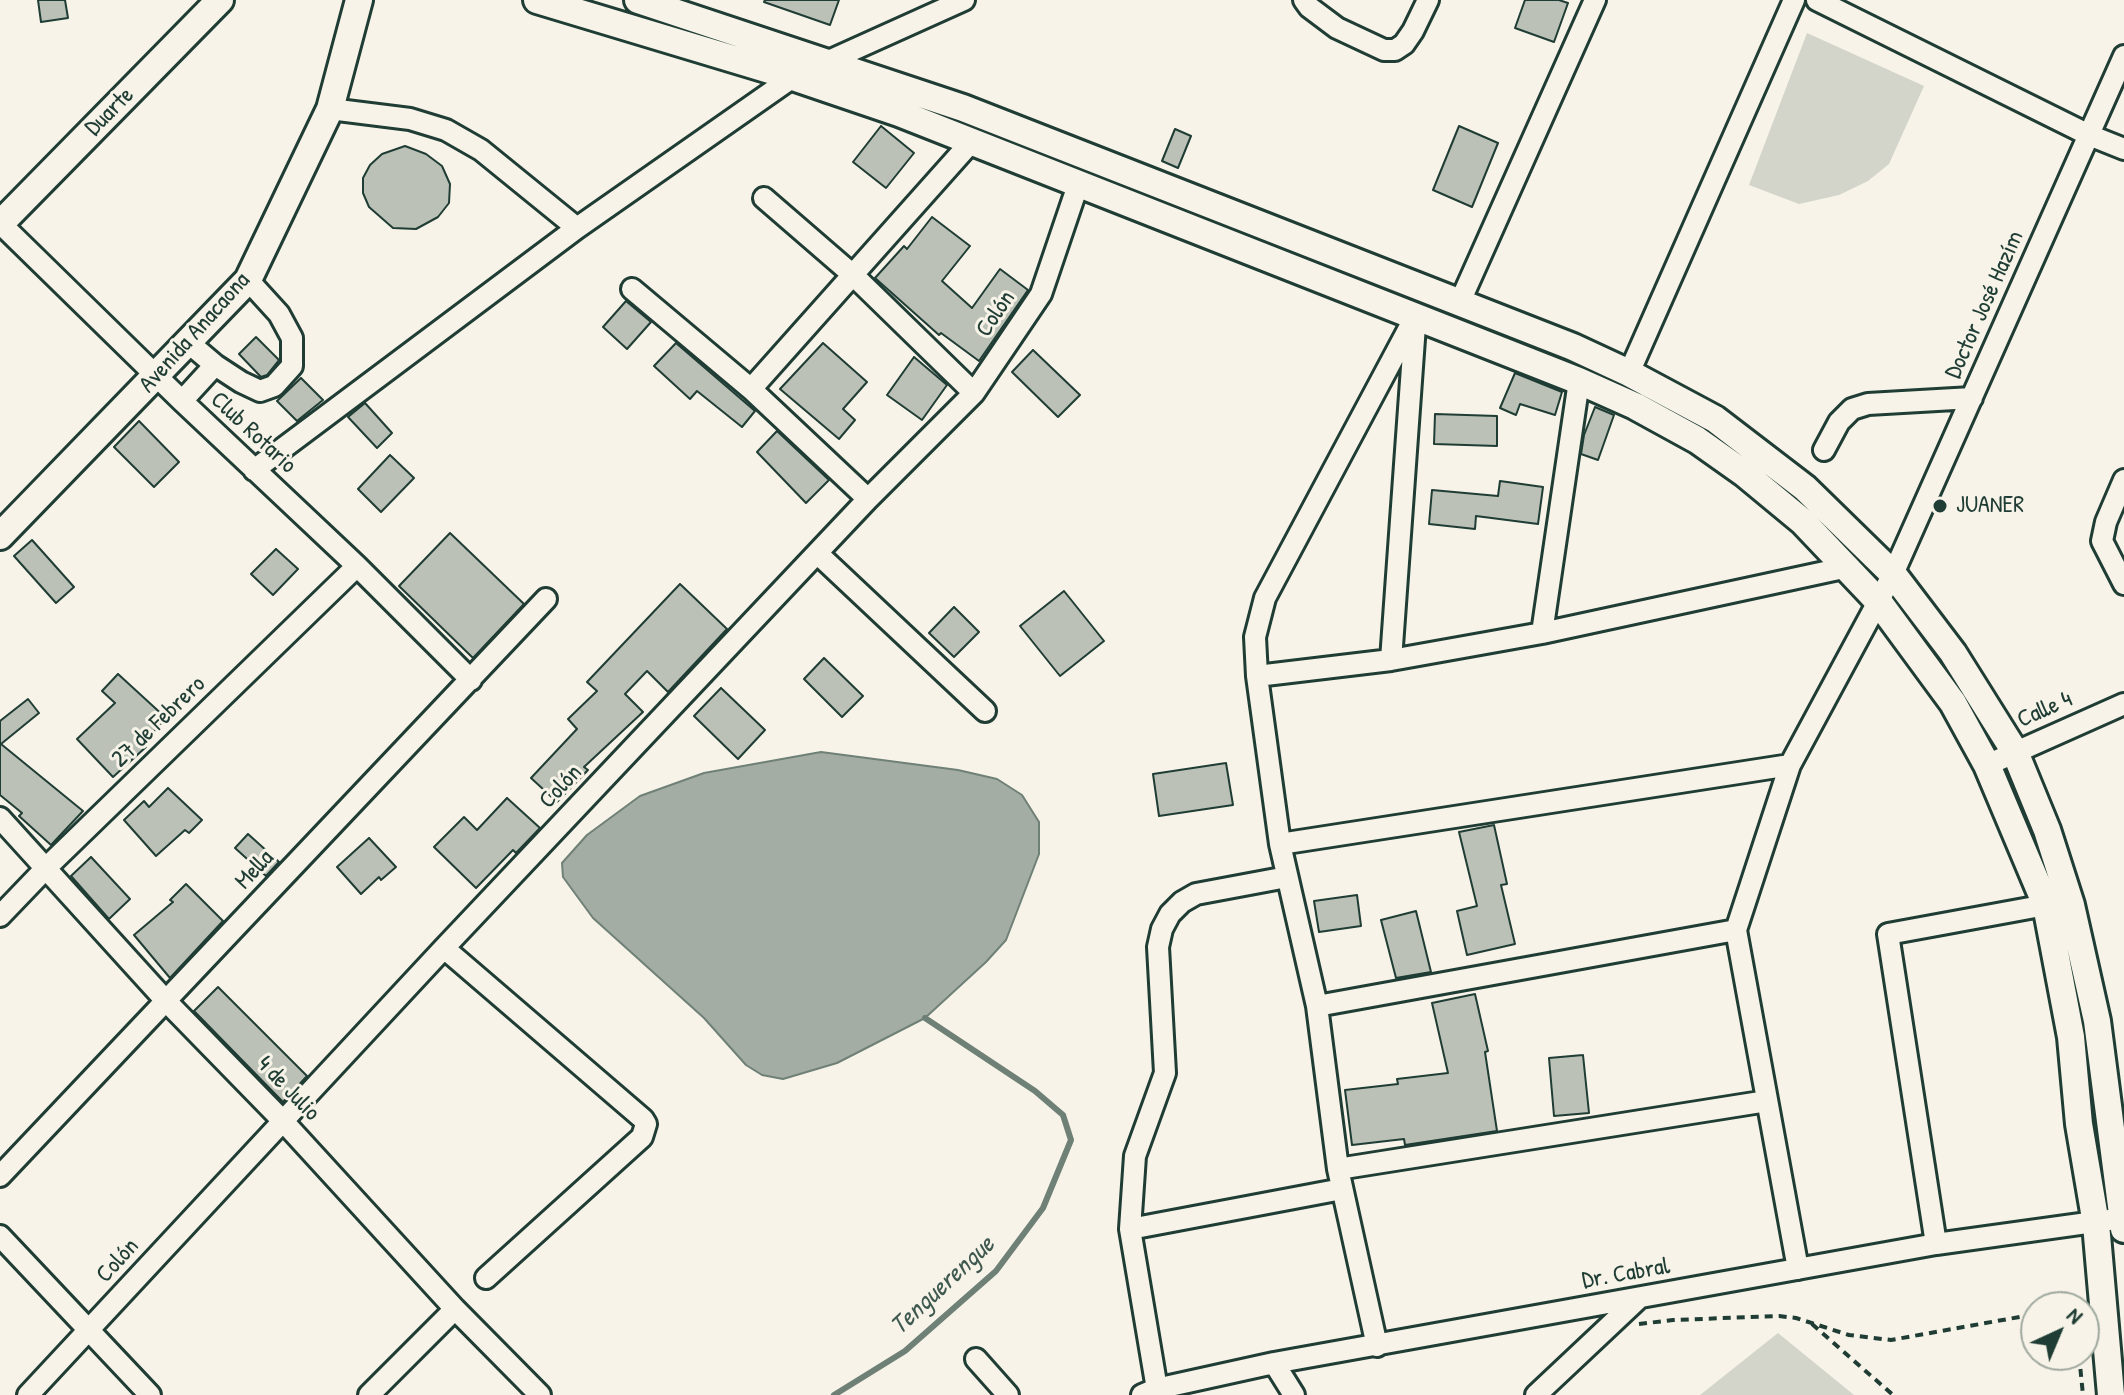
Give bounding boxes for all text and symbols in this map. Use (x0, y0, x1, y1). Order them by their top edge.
street label: Duarte (80, 82, 140, 142)
street label: Doctor José Hazím (1940, 227, 2030, 383)
street label: Avenida Anacaona (133, 267, 257, 399)
street label: Colón (970, 285, 1022, 343)
street label: Club Rotario (204, 386, 302, 480)
place label: JUANER (1956, 492, 2024, 520)
marker: JUANER (1931, 497, 1949, 515)
street label: 27 de Febrero (106, 670, 212, 774)
street label: Calle 4 (2013, 685, 2077, 735)
street label: Colón (534, 759, 588, 815)
street label: Mella (230, 844, 280, 896)
street label: 4 de Julio (250, 1051, 326, 1127)
water label: Tenguerengue (884, 1230, 1002, 1342)
street label: Colón (91, 1233, 145, 1289)
street label: Dr. Cabral (1580, 1252, 1672, 1296)
north arrow (2020, 1291, 2100, 1371)
text: N (2061, 1300, 2090, 1330)

